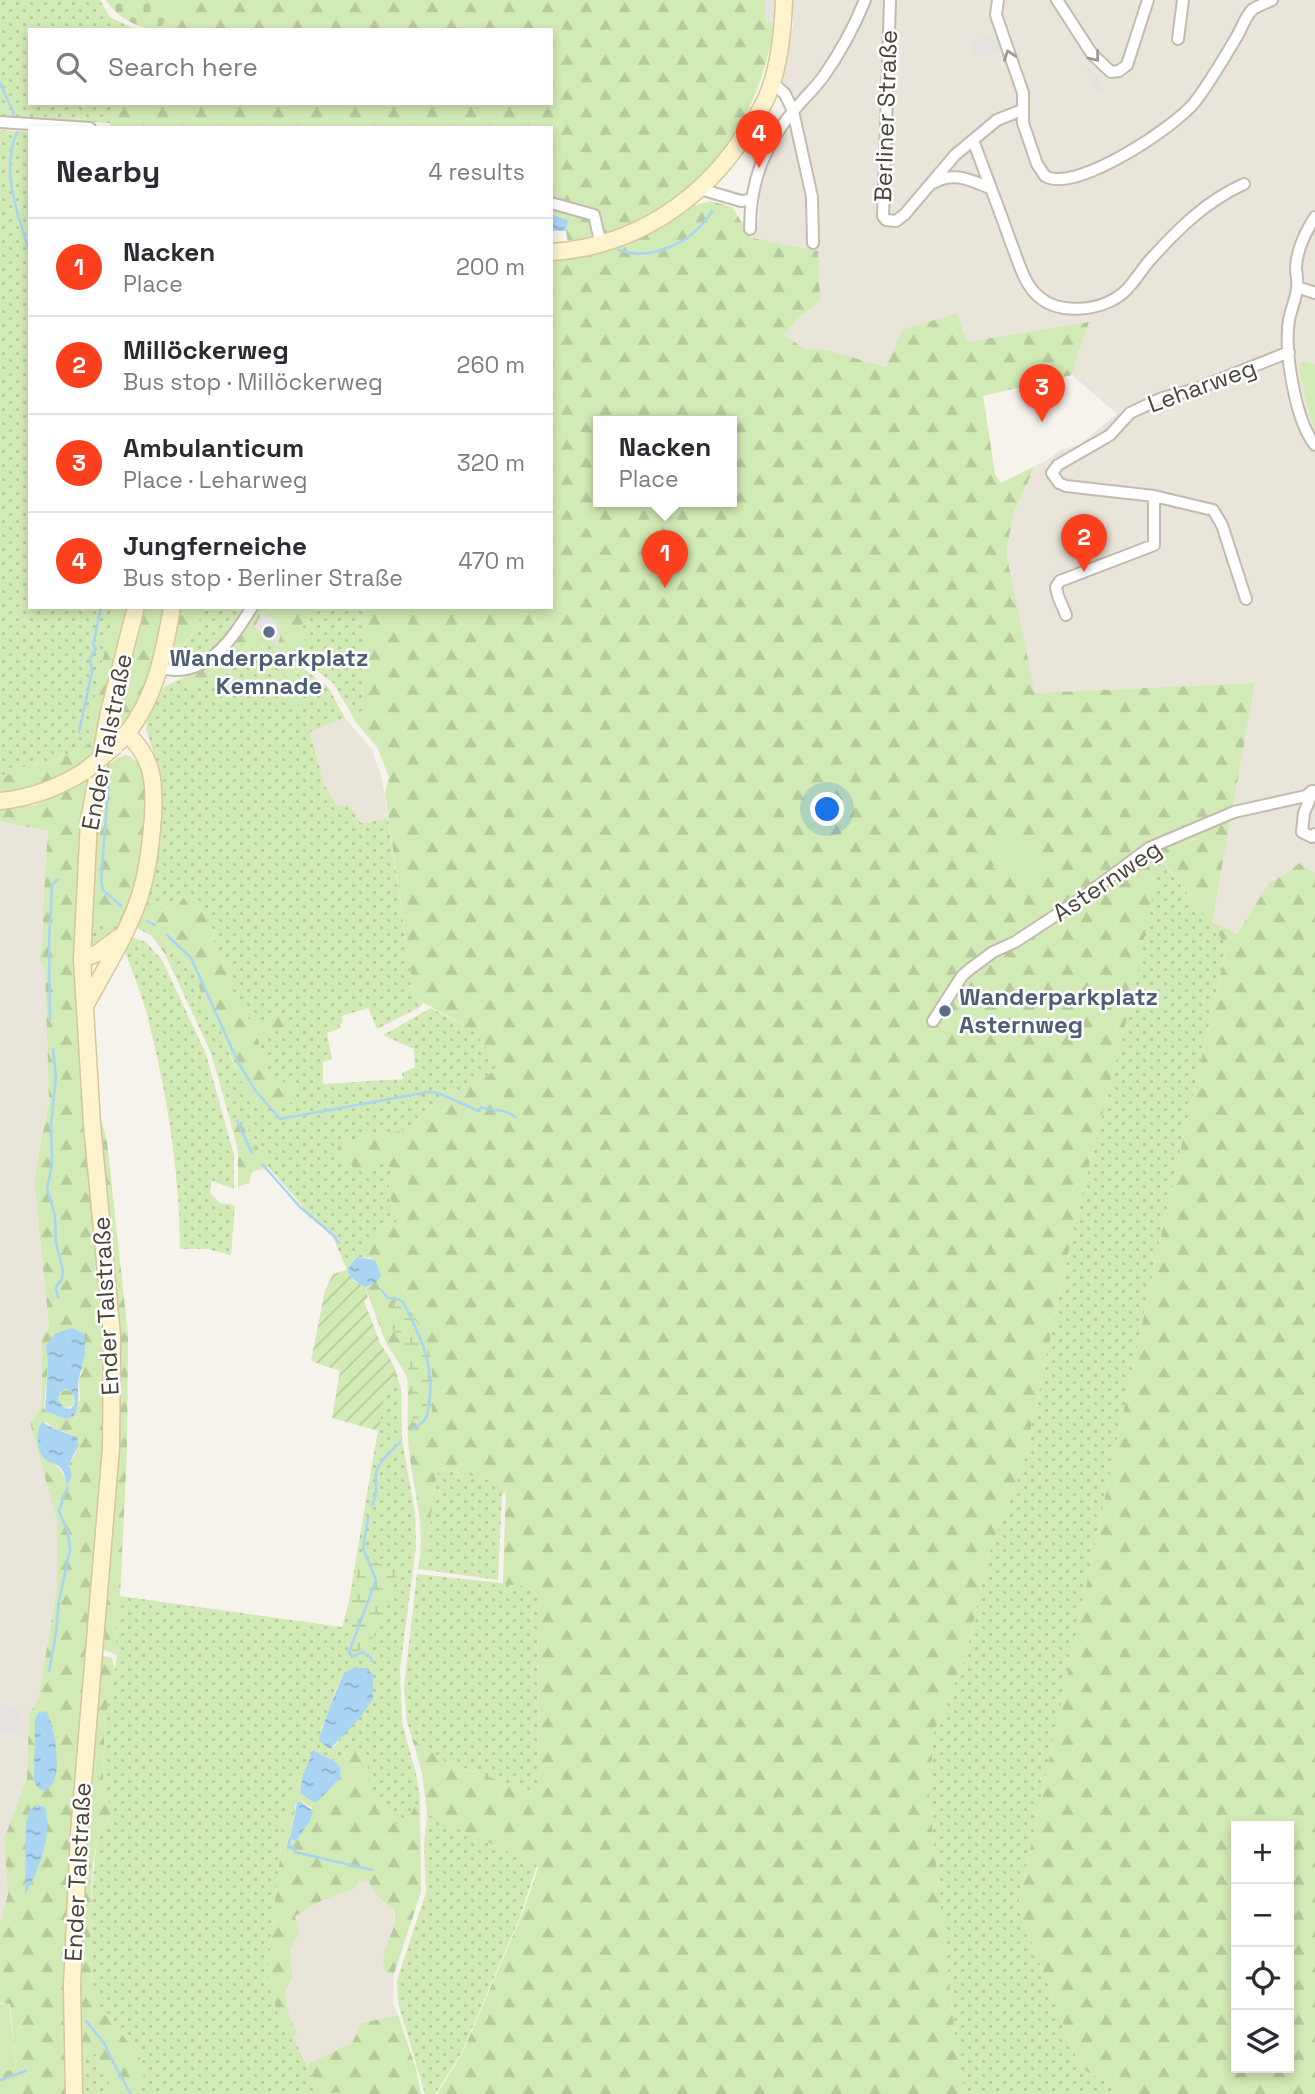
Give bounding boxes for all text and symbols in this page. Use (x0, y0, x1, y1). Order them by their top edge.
search box (28, 28, 553, 105)
street label: Berliner Straße (867, 29, 904, 203)
icon: search (52, 48, 90, 86)
one-way arrow (1087, 49, 1100, 61)
text: Search here (108, 50, 258, 84)
one-way arrow (1003, 50, 1017, 62)
pin: 4 (736, 110, 782, 168)
text: Nearby (56, 152, 160, 191)
text: 4 results (428, 157, 525, 187)
text: Nacken (123, 235, 215, 269)
text: 1 (74, 252, 84, 282)
text: 200 m (456, 252, 525, 282)
text: Place (123, 269, 183, 299)
text: Millöckerweg (123, 333, 289, 367)
text: 2 (72, 350, 86, 380)
text: 260 m (457, 350, 525, 380)
street label: Leharweg (1143, 352, 1260, 419)
pin: 3 (1019, 364, 1065, 422)
text: Bus stop · Millöckerweg (123, 367, 383, 397)
popup (593, 416, 737, 507)
text: Nacken (619, 430, 711, 464)
text: Ambulanticum (123, 431, 304, 465)
text: 3 (72, 448, 86, 478)
text: 320 m (457, 448, 525, 478)
text: Place (619, 464, 679, 494)
text: Place · Leharweg (123, 465, 308, 495)
pin: 2 (1061, 514, 1107, 572)
text: Jungferneiche (123, 529, 307, 563)
pin: 1 (642, 530, 688, 588)
text: 4 (72, 546, 86, 576)
text: 470 m (458, 546, 525, 576)
text: Bus stop · Berliner Straße (123, 563, 403, 593)
marker: Wanderparkplatz Kemnade (261, 624, 277, 640)
place label: Wanderparkplatz Kemnade (169, 642, 369, 701)
street label: Ender Talstraße (74, 651, 139, 833)
your location (810, 792, 844, 826)
street label: Asternweg (1046, 833, 1167, 928)
place label: Wanderparkplatz Asternweg (959, 981, 1158, 1040)
marker: Wanderparkplatz Asternweg (937, 1003, 953, 1019)
street label: Ender Talstraße (85, 1216, 126, 1396)
street label: Ender Talstraße (57, 1782, 98, 1962)
map controls (1231, 1821, 1294, 2073)
button: + (1231, 1821, 1294, 1884)
button: − (1231, 1884, 1294, 1947)
button: locate (1231, 1947, 1294, 2010)
button: layers (1231, 2010, 1294, 2073)

